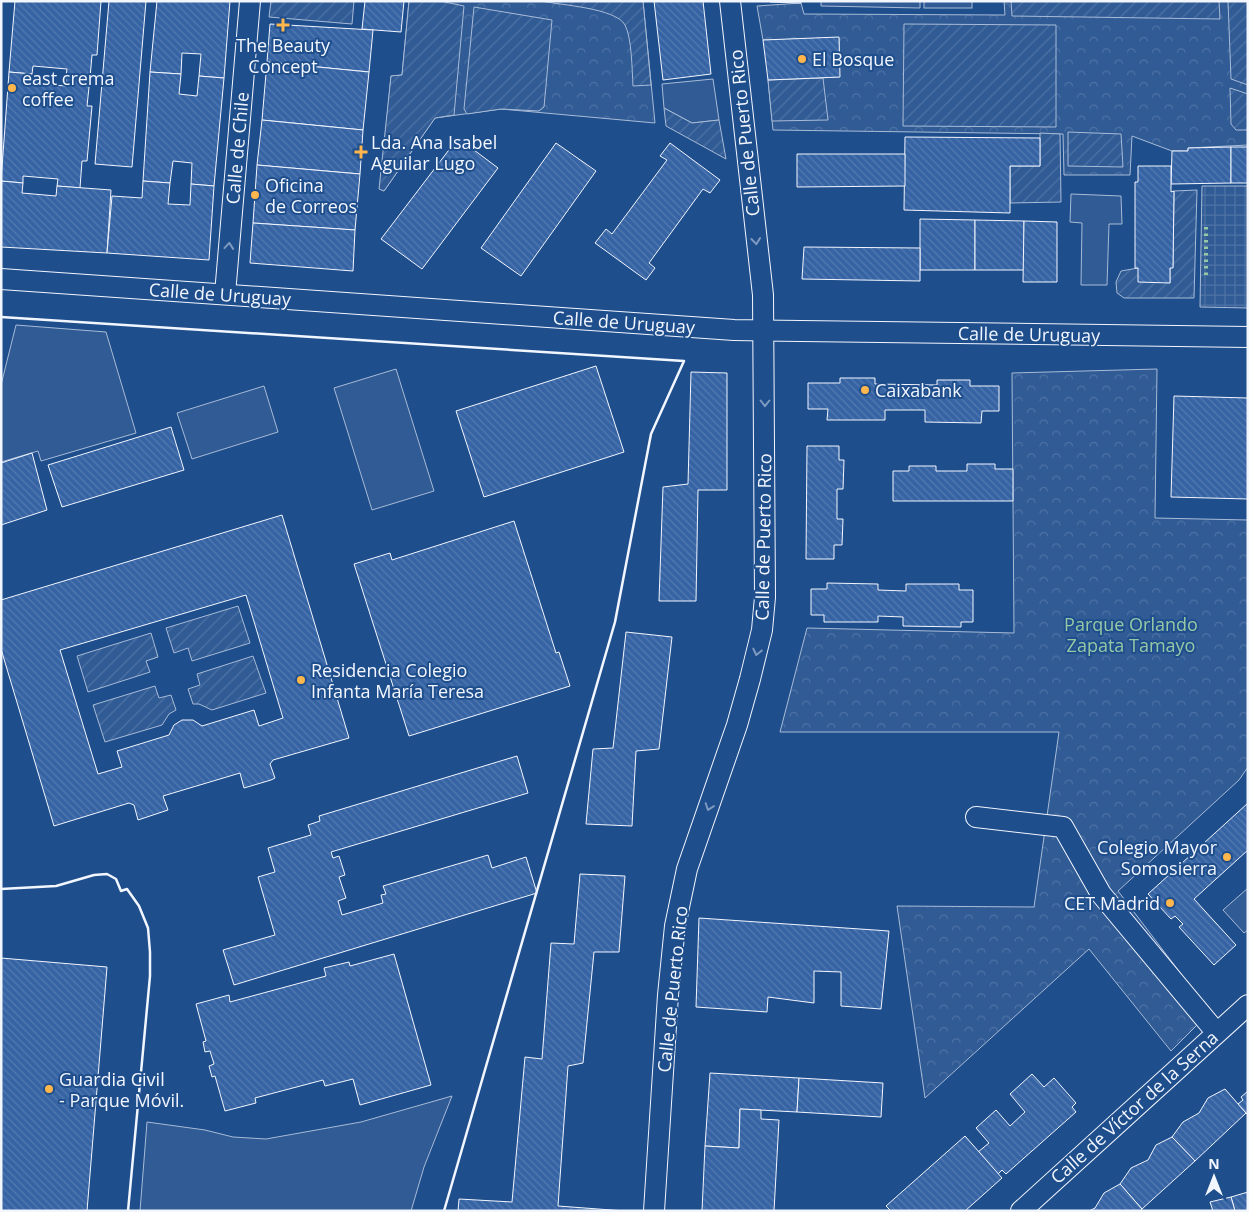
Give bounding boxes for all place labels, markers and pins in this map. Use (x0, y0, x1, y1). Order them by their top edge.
marker: The Beauty Concept (276, 18, 290, 32)
place label: The Beauty Concept (236, 33, 331, 78)
place label: El Bosque (812, 47, 894, 71)
marker: El Bosque (796, 53, 808, 65)
place label: east crema coffee (22, 66, 115, 111)
marker: east crema coffee (6, 82, 18, 94)
place label: Lda. Ana Isabel Aguilar Lugo (371, 130, 497, 175)
marker: Lda. Ana Isabel Aguilar Lugo (355, 146, 367, 158)
place label: Oficina de Correos (265, 173, 357, 218)
marker: Oficina de Correos (249, 189, 261, 201)
place label: Caixabank (875, 378, 962, 402)
marker: Caixabank (859, 384, 871, 396)
place label: Residencia Colegio Infanta María Teresa (311, 658, 484, 703)
marker: Residencia Colegio Infanta María Teresa (295, 674, 307, 686)
place label: Colegio Mayor Somosierra (1097, 835, 1218, 880)
marker: Colegio Mayor Somosierra (1221, 851, 1233, 863)
place label: CET Madrid (1064, 891, 1160, 915)
marker: CET Madrid (1164, 897, 1176, 909)
place label: Guardia Civil - Parque Móvil. (59, 1067, 184, 1112)
marker: Guardia Civil - Parque Móvil. (43, 1083, 55, 1095)

